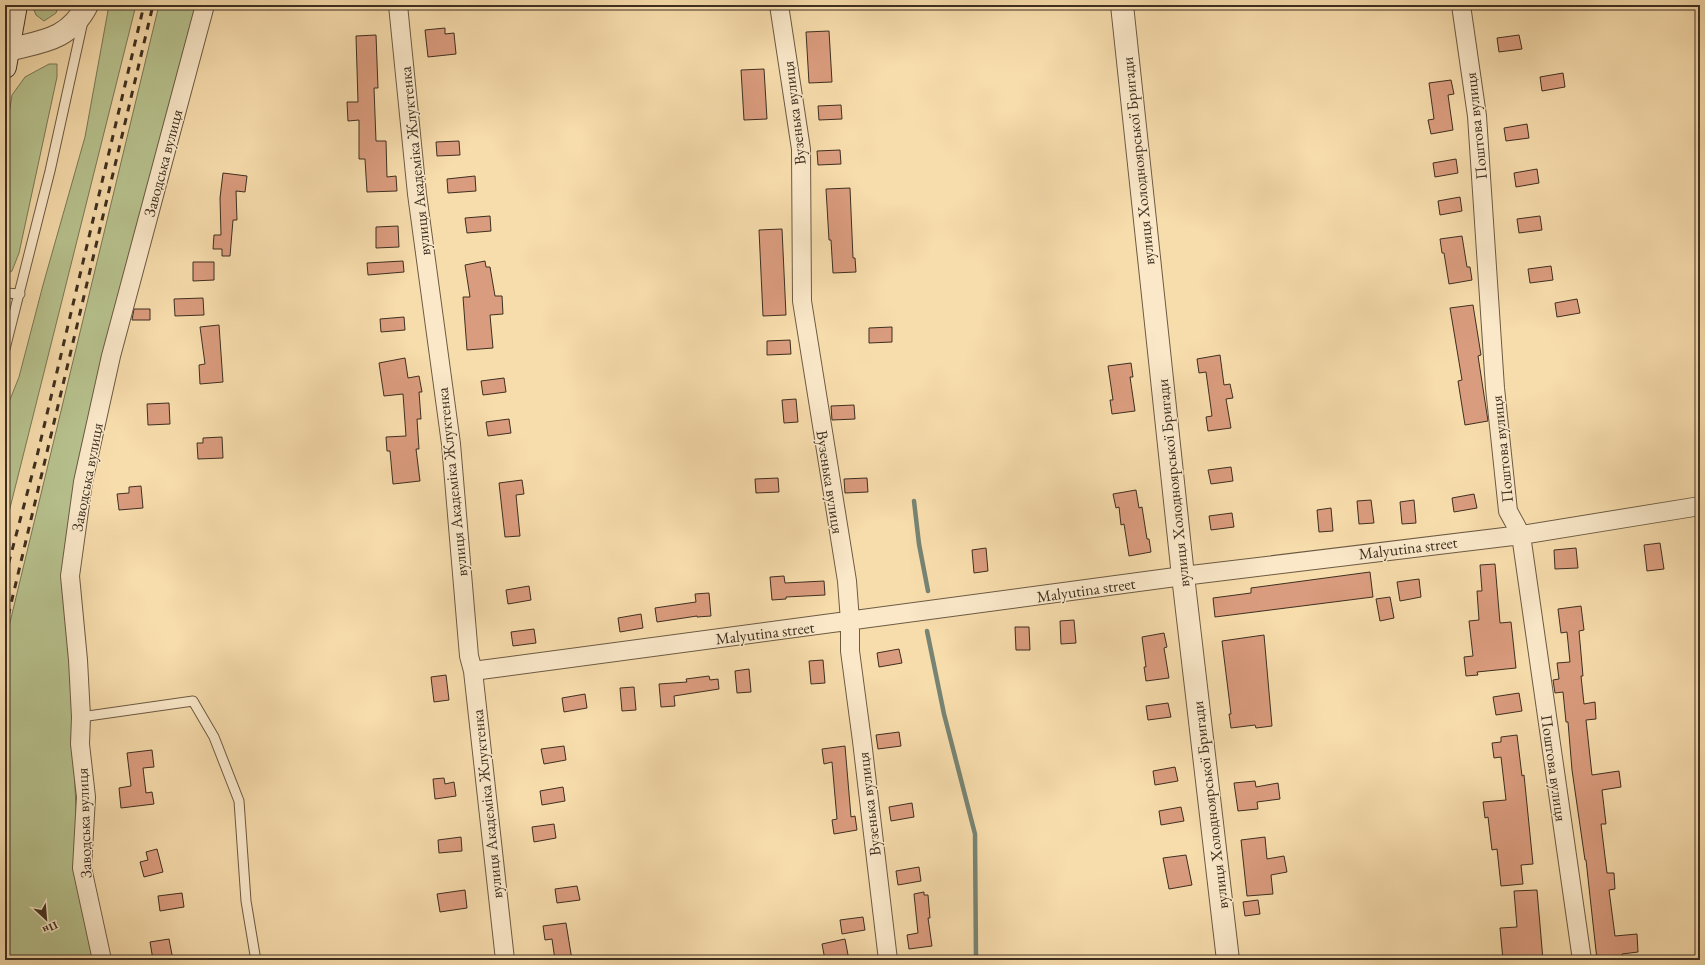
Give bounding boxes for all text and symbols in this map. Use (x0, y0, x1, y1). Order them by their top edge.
street label: вулиця Холодноярської Бригади (1117, 55, 1159, 266)
street label: Вузенька вулиця (777, 60, 811, 166)
street label: вулиця Академіка Жлуктенка (395, 65, 435, 257)
street label: Поштова вулиця (1460, 71, 1492, 181)
street label: Заводська вулиця (139, 107, 187, 219)
street label: вулиця Холодноярської Бригади (1152, 377, 1194, 588)
street label: вулиця Академіка Жлуктенка (432, 386, 472, 578)
street label: Поштова вулиця (1486, 394, 1518, 504)
street label: Заводська вулиця (66, 421, 108, 533)
street label: Вузенька вулиця (811, 429, 849, 535)
street label: Malyutina street (1357, 532, 1459, 564)
street label: Malyutina street (1035, 573, 1137, 607)
street label: Malyutina street (714, 617, 816, 649)
street label: вулиця Холодноярської Бригади (1187, 699, 1233, 910)
street label: вулиця Академіка Жлуктенка (467, 708, 507, 900)
street label: Поштова вулиця (1536, 713, 1572, 823)
street label: Вузенька вулиця (852, 751, 886, 857)
street label: Заводська вулиця (72, 768, 96, 878)
north arrow (26, 899, 66, 939)
text: Пн (40, 918, 60, 938)

